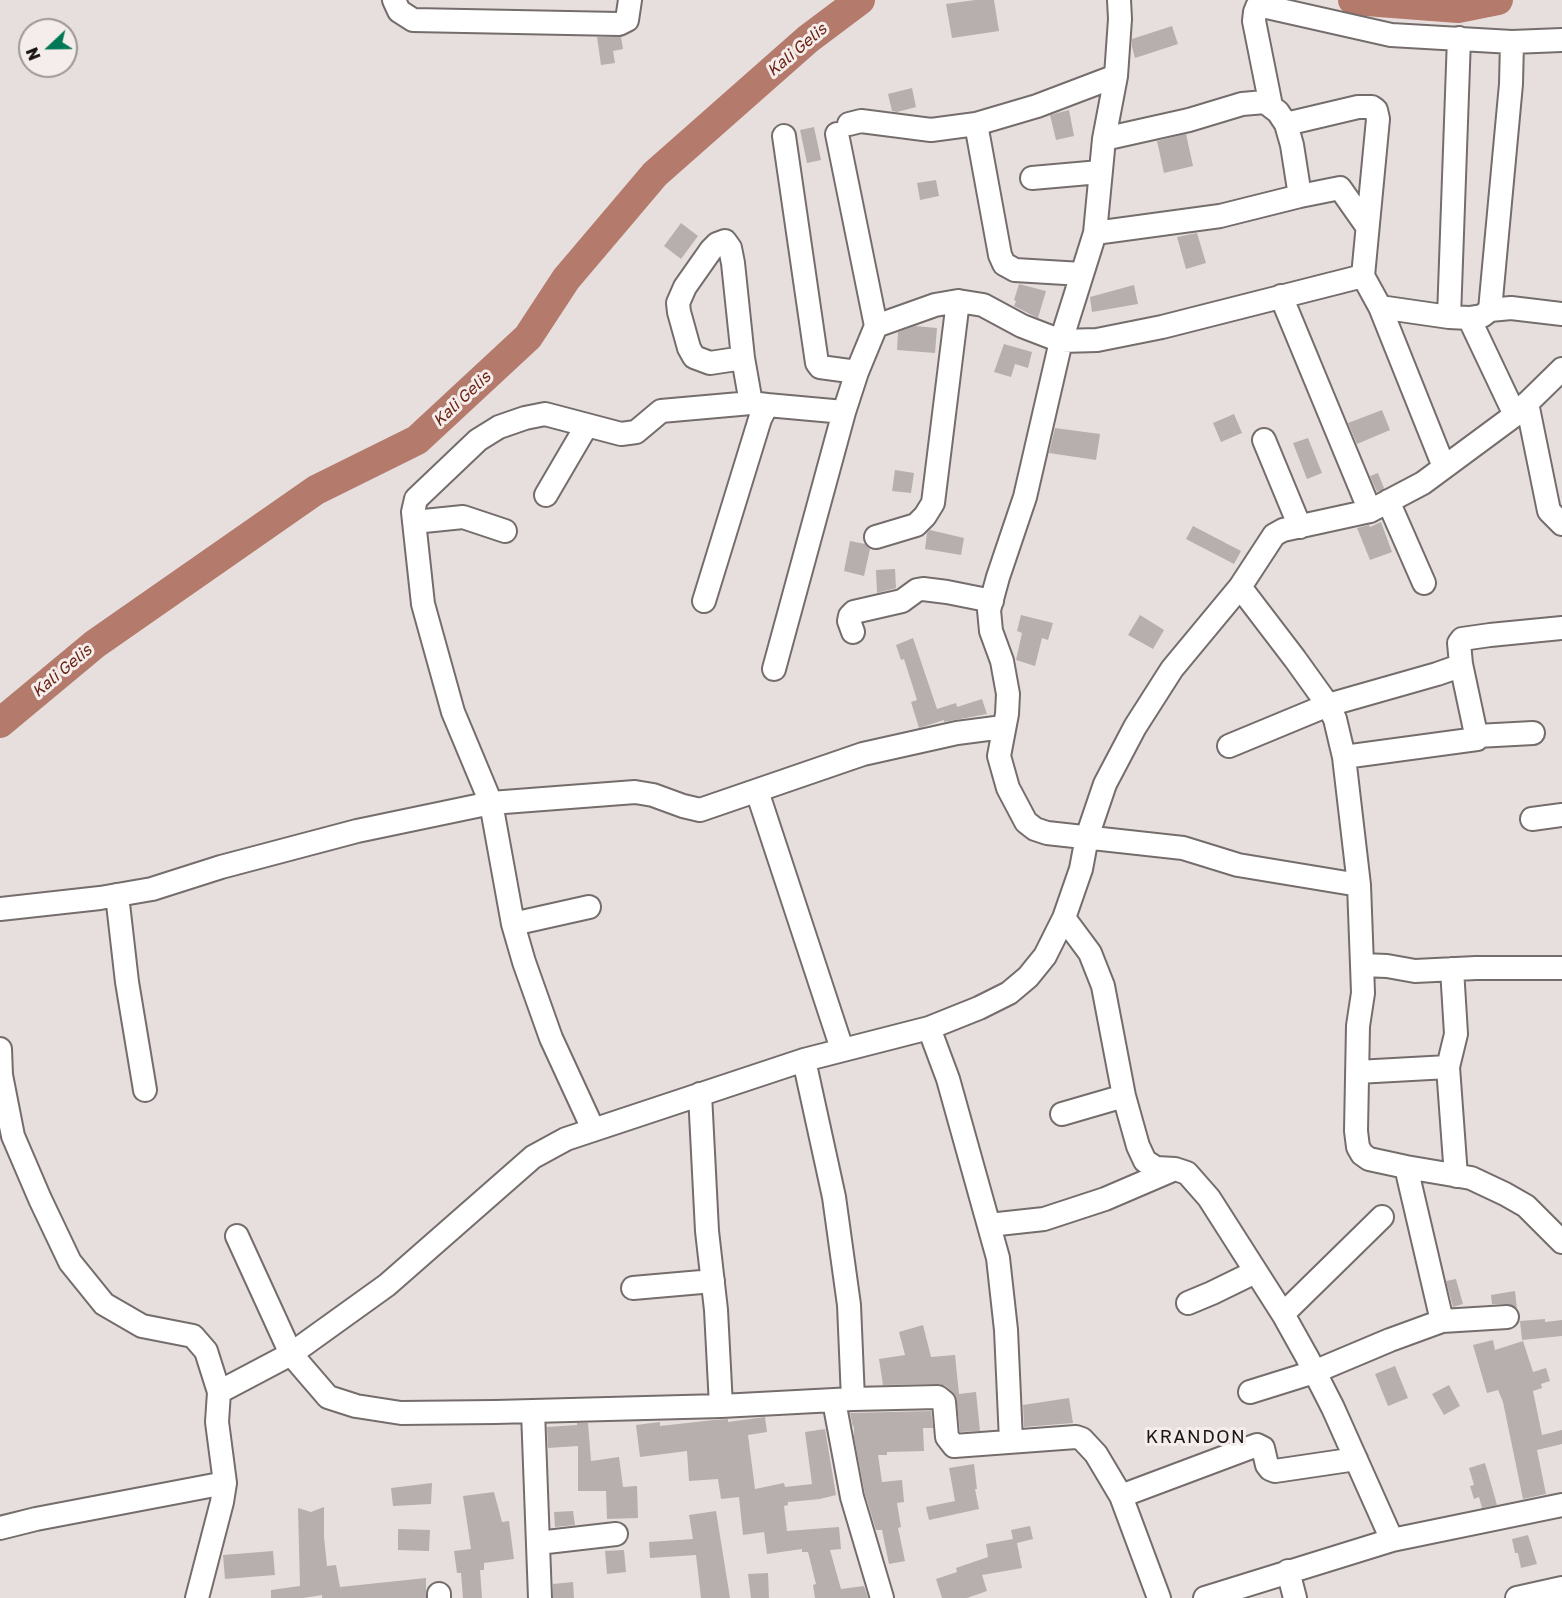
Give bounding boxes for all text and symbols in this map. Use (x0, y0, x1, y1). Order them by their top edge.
north arrow (18, 18, 78, 78)
water label: Kali Gelis (763, 20, 831, 80)
text: N (22, 45, 45, 63)
water label: Kali Gelis (429, 368, 495, 430)
water label: Kali Gelis (28, 641, 96, 701)
district label: KRANDON (1146, 1426, 1246, 1448)

